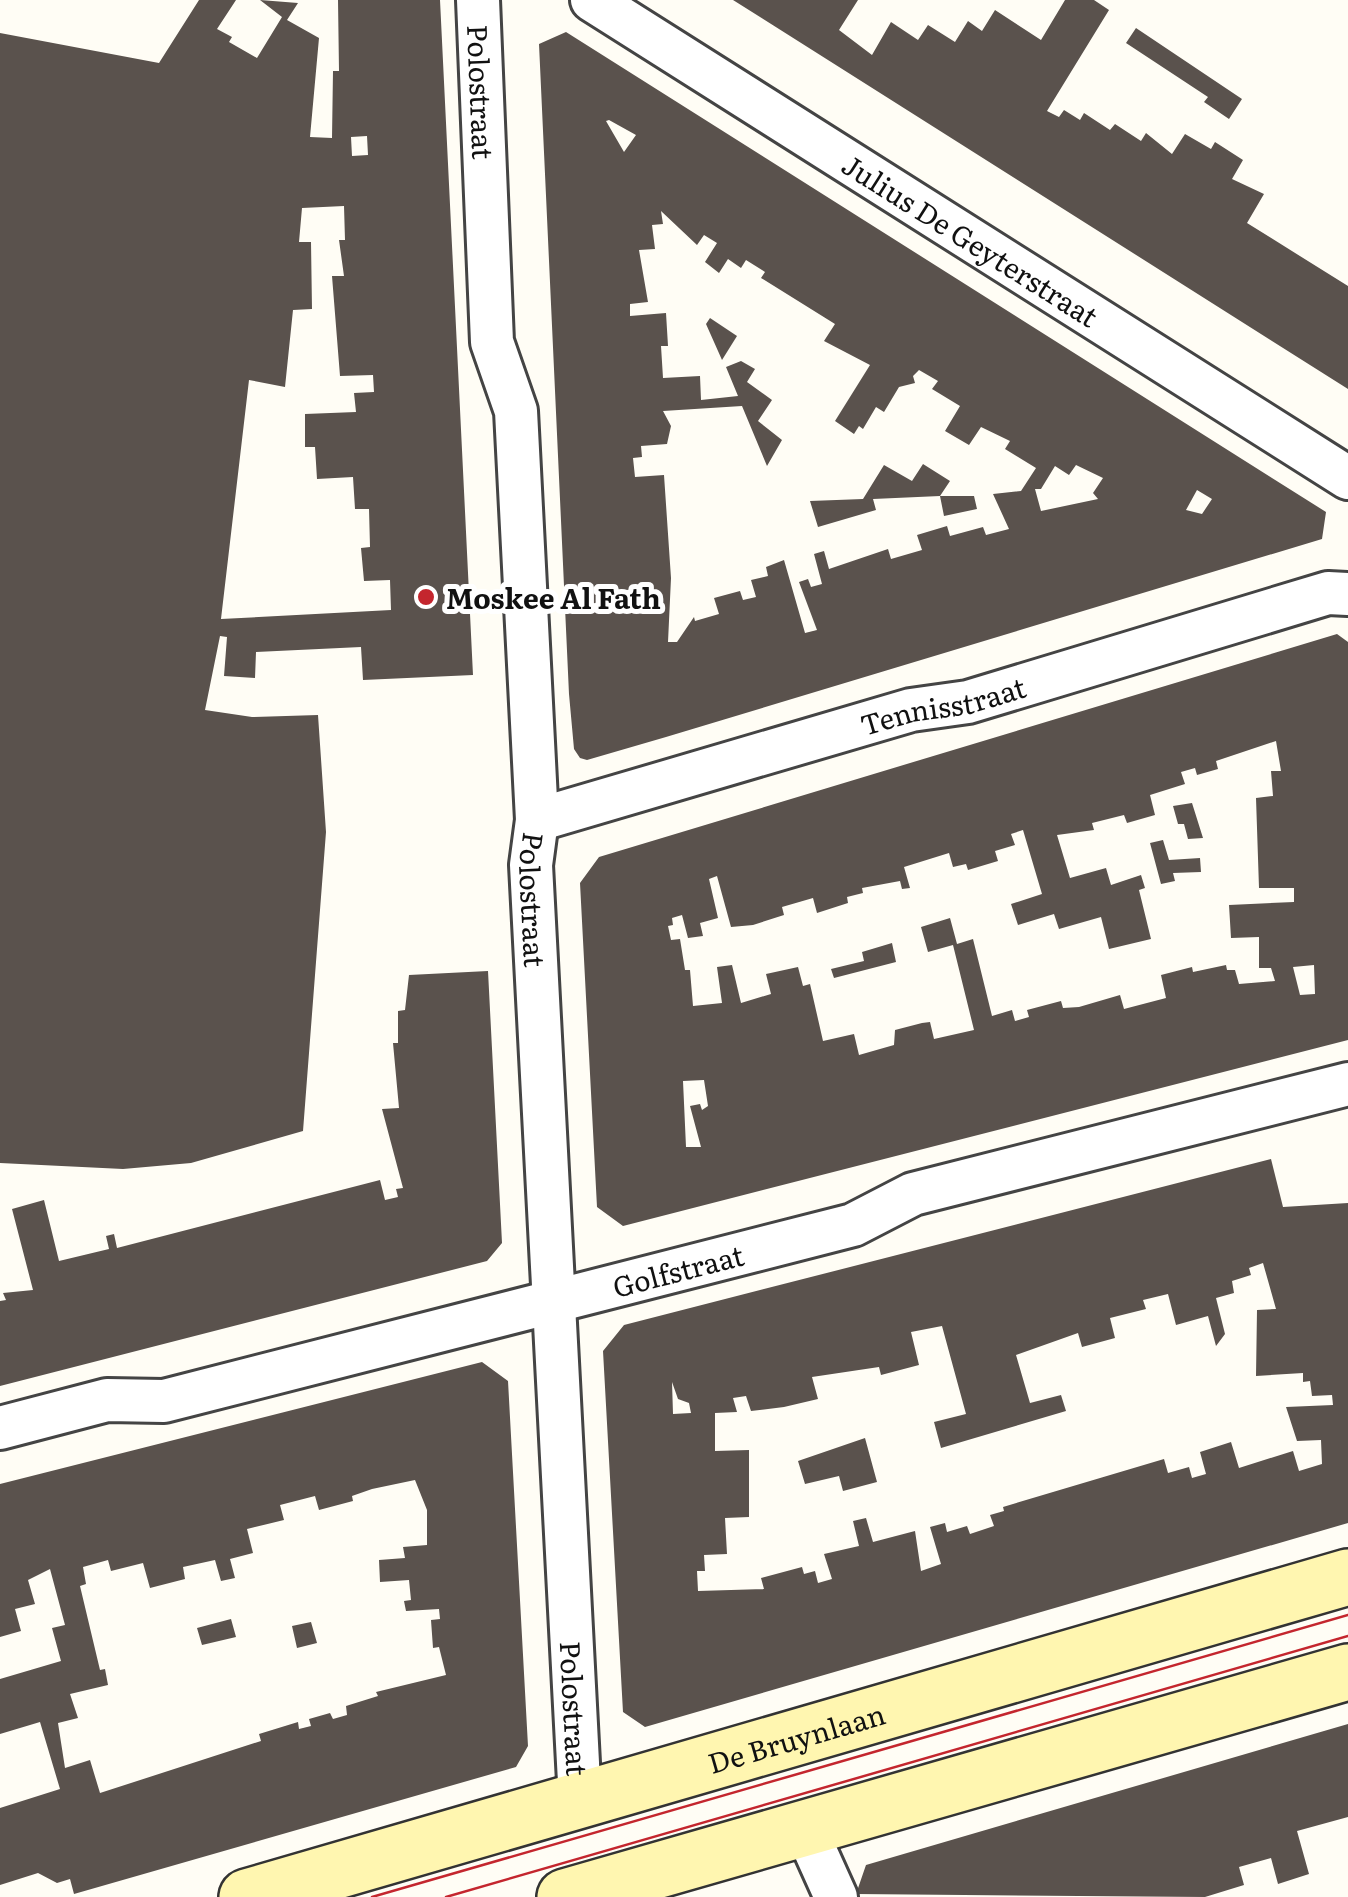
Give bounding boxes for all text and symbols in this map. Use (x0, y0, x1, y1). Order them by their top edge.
street label: Polostraat (458, 24, 506, 161)
street label: Julius De Geyterstraat (834, 143, 1108, 337)
place label: Moskee Al Fath (446, 576, 661, 618)
marker: Moskee Al Fath (415, 586, 437, 608)
street label: Tennisstraat (855, 665, 1031, 745)
street label: Polostraat (510, 830, 557, 969)
street label: Golfstraat (608, 1233, 749, 1307)
street label: Polostraat (551, 1640, 600, 1778)
street label: De Bruynlaan (703, 1692, 890, 1783)

